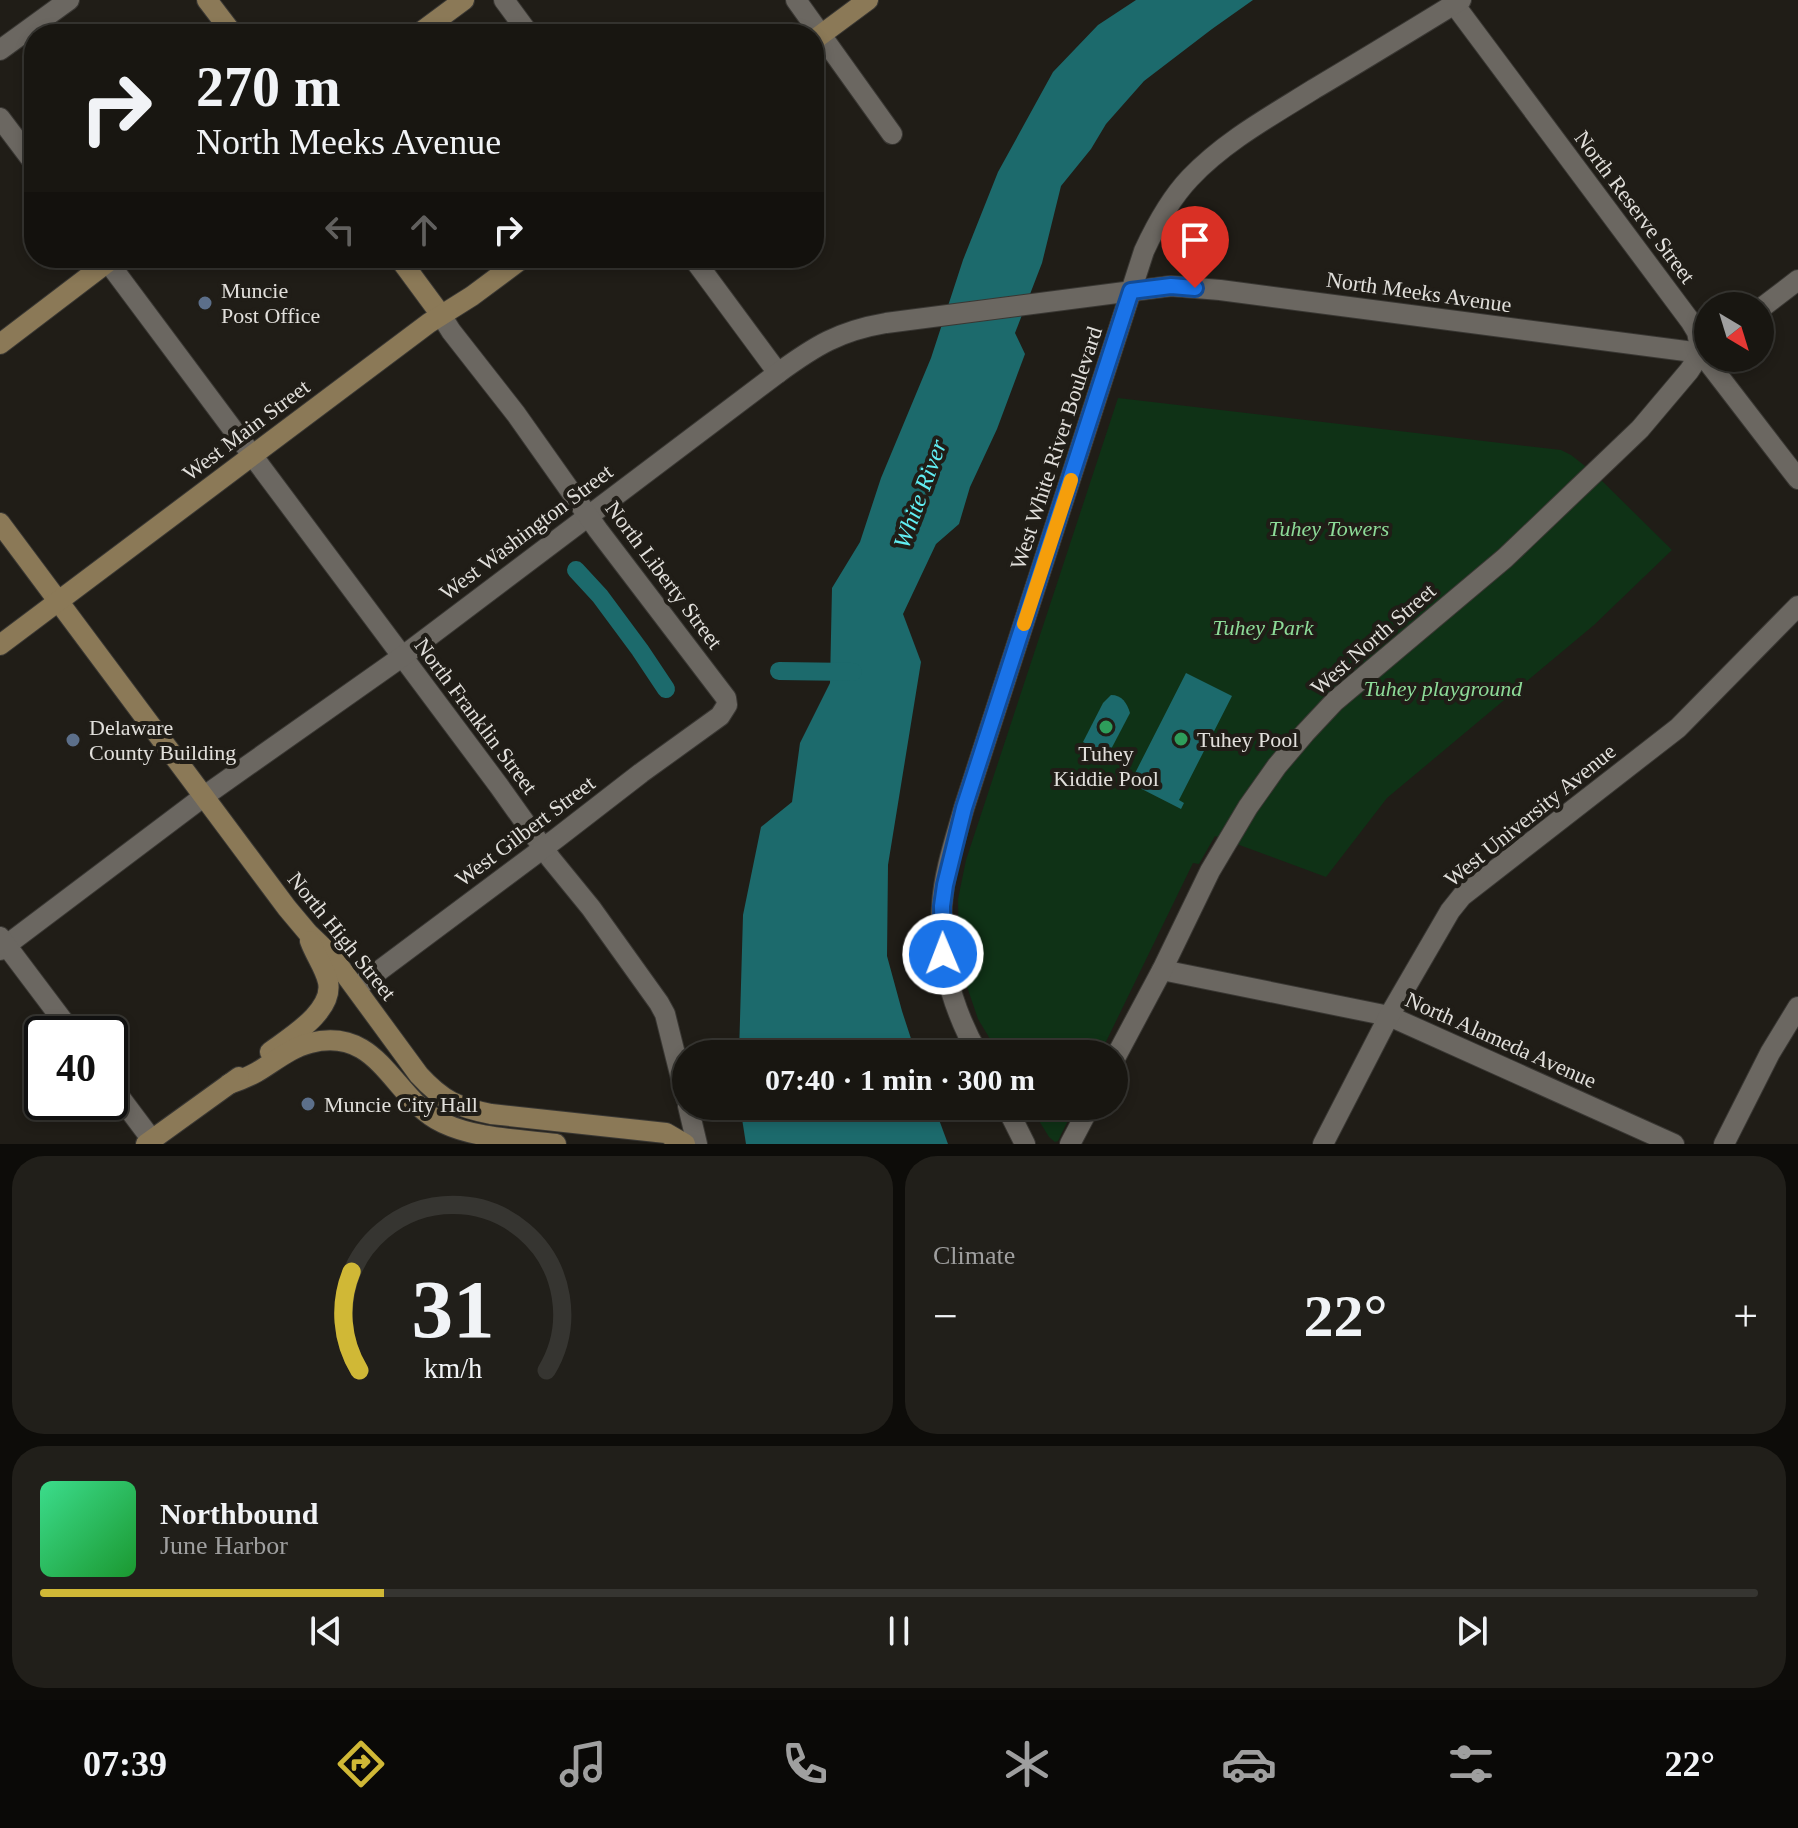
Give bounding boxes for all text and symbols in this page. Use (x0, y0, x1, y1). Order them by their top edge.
icon: right (64, 56, 168, 160)
text: 270 m (196, 56, 341, 118)
text: North Meeks Avenue (196, 122, 501, 162)
street label: North Reserve Street (1569, 126, 1701, 288)
pin (1161, 206, 1229, 288)
icon: left (318, 208, 362, 252)
icon: ahead (402, 208, 446, 252)
icon: right (486, 208, 530, 252)
icon: arrive (1173, 218, 1217, 262)
street label: North Meeks Avenue (1325, 267, 1513, 317)
place label: Muncie Post Office (221, 278, 320, 328)
north arrow (1694, 292, 1774, 372)
map controls (1694, 292, 1774, 372)
marker: Muncie Post Office (196, 294, 214, 312)
street label: West White River Boulevard (1005, 323, 1107, 573)
street label: West Main Street (178, 374, 314, 486)
water label: White River (888, 435, 952, 552)
street label: West Washington Street (435, 459, 617, 605)
street label: North Liberty Street (600, 496, 728, 654)
park label: Tuhey Towers (1269, 516, 1389, 541)
street label: West North Street (1306, 578, 1440, 700)
park label: Tuhey Park (1213, 615, 1315, 640)
street label: North Franklin Street (409, 633, 543, 799)
park label: Tuhey playground (1364, 676, 1523, 701)
place label: Delaware County Building (89, 715, 236, 765)
marker: Tuhey Kiddie Pool (1097, 718, 1115, 736)
place label: Tuhey Pool (1197, 727, 1298, 752)
marker: Tuhey Pool (1172, 730, 1190, 748)
marker: Delaware County Building (64, 731, 82, 749)
street label: West University Avenue (1439, 738, 1621, 892)
place label: Tuhey Kiddie Pool (1053, 741, 1159, 791)
street label: West Gilbert Street (450, 770, 600, 892)
street label: North High Street (283, 867, 401, 1005)
position arrow (901, 912, 985, 996)
street label: North Alameda Avenue (1402, 987, 1600, 1093)
speed limit sign: 40 (24, 1016, 128, 1120)
text: 07:40 · 1 min · 300 m (765, 1063, 1035, 1096)
place label: Muncie City Hall (324, 1092, 478, 1117)
marker: Muncie City Hall (299, 1095, 317, 1113)
text: Climate (933, 1241, 1015, 1270)
text: 31 (411, 1263, 494, 1355)
text: 22° (1304, 1283, 1388, 1349)
text: − (933, 1292, 958, 1341)
text: + (1733, 1292, 1758, 1341)
text: km/h (423, 1353, 482, 1384)
text: Northbound (160, 1497, 318, 1530)
text: June Harbor (160, 1531, 288, 1560)
icon: previous (304, 1609, 348, 1653)
icon: pause (877, 1609, 921, 1653)
icon: next (1450, 1609, 1494, 1653)
icon: directions (333, 1736, 389, 1792)
icon: music (555, 1736, 611, 1792)
icon: phone (777, 1736, 833, 1792)
icon: climate (999, 1736, 1055, 1792)
icon: car (1221, 1736, 1277, 1792)
icon: filters (1443, 1736, 1499, 1792)
text: 07:39 (83, 1744, 167, 1784)
text: 22° (1665, 1744, 1715, 1784)

